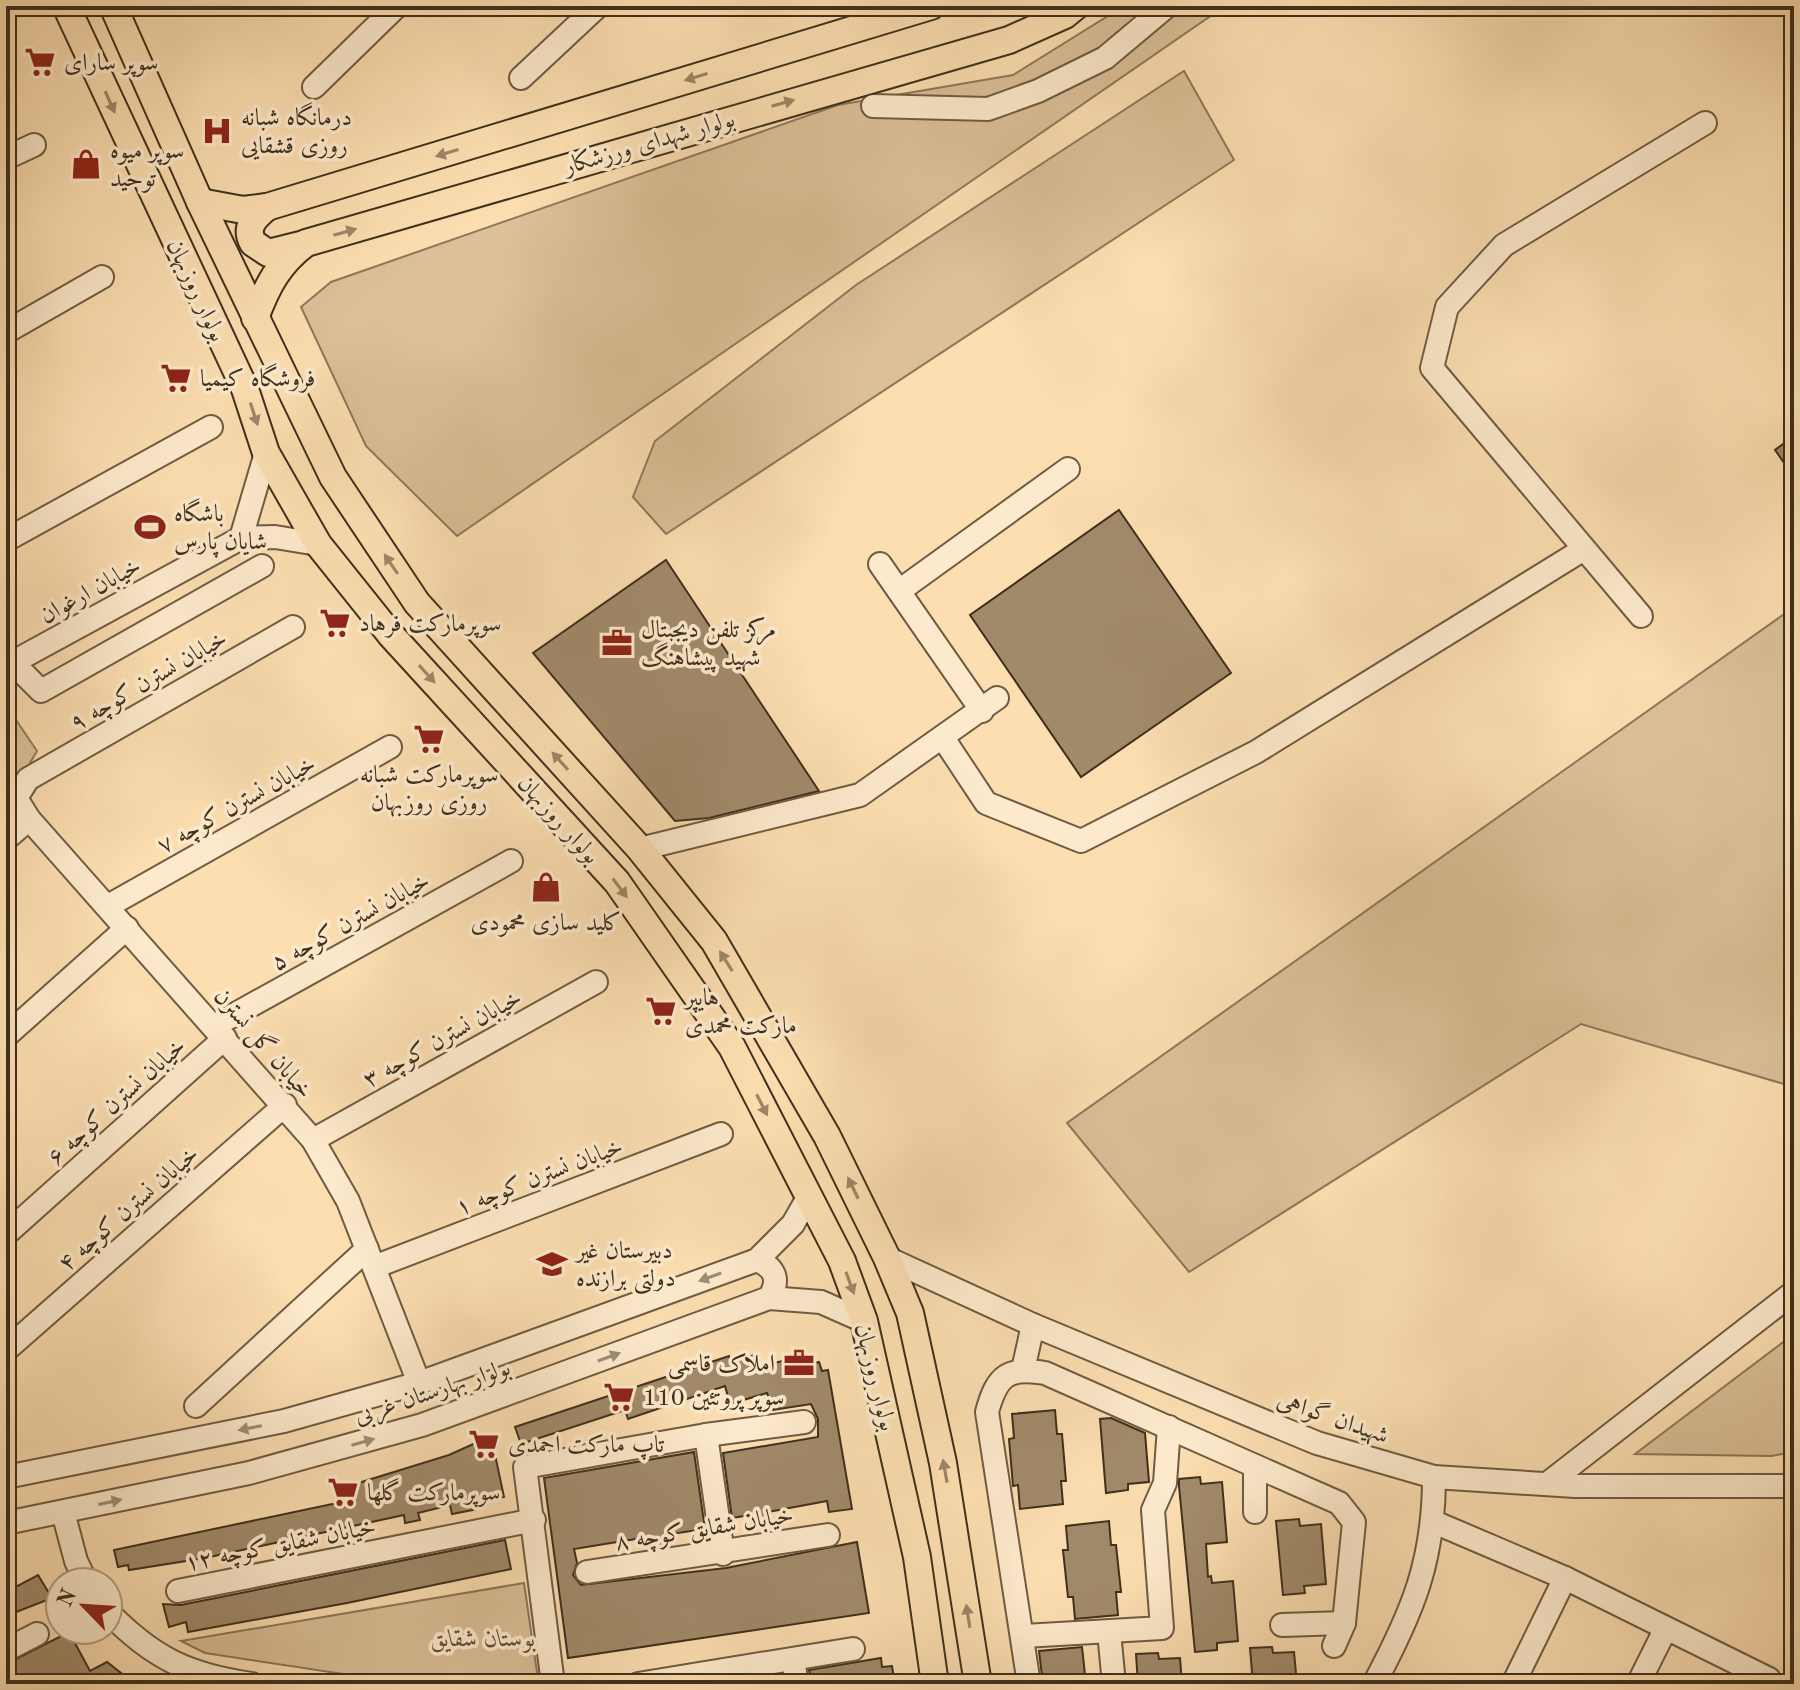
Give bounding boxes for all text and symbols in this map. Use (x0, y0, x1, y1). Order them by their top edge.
supermarket icon: سوپر سارای (23, 45, 57, 79)
place label: سوپر سارای (64, 52, 158, 78)
one-way arrow (683, 71, 707, 84)
one-way arrow (103, 91, 117, 114)
one-way arrow (771, 96, 795, 109)
place label: درمانگاه شبانه روزی قشقایی (241, 102, 352, 160)
street label: بولوار شهدای ورزشکار (559, 106, 738, 181)
hospital icon: درمانگاه شبانه روزی قشقایی (200, 114, 234, 148)
place label: سوپر میوه توحید (110, 140, 184, 193)
shop icon: سوپر میوه توحید (69, 147, 103, 181)
one-way arrow (435, 147, 459, 159)
one-way arrow (334, 225, 358, 238)
street label: بولوار روزبهان (160, 236, 229, 346)
supermarket icon: فروشگاه کیمیا (159, 361, 193, 395)
place label: فروشگاه کیمیا (200, 363, 315, 393)
one-way arrow (249, 403, 261, 427)
place label: باشگاه شایان پارس (174, 498, 267, 558)
sports icon: باشگاه شایان پارس (133, 510, 167, 544)
one-way arrow (384, 553, 399, 575)
street label: خیابان ارغوان (37, 554, 146, 630)
supermarket icon: سوپرمارکت فرهاد (318, 606, 352, 640)
place label: سوپرمارکت فرهاد (359, 612, 501, 639)
place label: مرکز تلفن دیجیتال شهید پیشاهنگ (641, 616, 776, 673)
street label: خیابان نسترن کوچه ۹ (66, 626, 233, 739)
office icon: مرکز تلفن دیجیتال شهید پیشاهنگ (600, 626, 634, 660)
one-way arrow (418, 664, 435, 684)
supermarket icon: سوپرمارکت شبانه روزی روزبهان (412, 722, 446, 756)
one-way arrow (552, 751, 570, 770)
street label: خیابان نسترن کوچه ۷ (153, 752, 322, 862)
place label: سوپرمارکت شبانه روزی روزبهان (360, 763, 498, 817)
street label: بولوار روزبهان (511, 772, 603, 870)
street label: خیابان نسترن کوچه ۵ (267, 869, 436, 979)
shop icon: کلید سازی محمودی (529, 870, 563, 904)
one-way arrow (612, 877, 628, 898)
place label: کلید سازی محمودی (470, 911, 622, 937)
one-way arrow (719, 950, 733, 972)
street label: خیابان گل نسترن (206, 982, 320, 1106)
street label: خیابان نسترن کوچه ۳ (359, 986, 528, 1096)
place label: هایپر مارکت محمدی (682, 987, 797, 1039)
supermarket icon: هایپر مارکت محمدی (644, 994, 678, 1028)
street label: خیابان نسترن کوچه ۶ (43, 1034, 193, 1173)
one-way arrow (754, 1094, 768, 1116)
street label: خیابان نسترن کوچه ۱ (453, 1134, 628, 1224)
street label: خیابان نسترن کوچه ۴ (54, 1142, 206, 1279)
one-way arrow (846, 1176, 859, 1199)
place label: دبیرستان غیر دولتی برازنده (573, 1240, 675, 1295)
school or university icon: دبیرستان غیر دولتی برازنده (535, 1247, 569, 1281)
one-way arrow (844, 1271, 857, 1295)
one-way arrow (698, 1272, 722, 1284)
street label: بولوار روزبهان (848, 1321, 899, 1434)
office icon: املاک قاسمی (782, 1346, 816, 1380)
one-way arrow (597, 1351, 621, 1363)
place label: املاک قاسمی (668, 1353, 775, 1380)
street label: بولوار بهارستان غربی (352, 1356, 515, 1432)
supermarket icon: سوپر پروتئین 110 (602, 1380, 636, 1414)
street label: شهیدان گواهی (1273, 1386, 1392, 1450)
place label: سوپر پروتئین 110 (643, 1387, 784, 1413)
one-way arrow (238, 1423, 263, 1435)
supermarket icon: تاپ مارکت احمدی (467, 1427, 501, 1461)
place label: تاپ مارکت احمدی (508, 1433, 664, 1460)
one-way arrow (351, 1435, 375, 1448)
one-way arrow (938, 1458, 950, 1483)
supermarket icon: سوپرمارکت گلها (326, 1475, 360, 1509)
place label: سوپرمارکت گلها (367, 1477, 500, 1508)
one-way arrow (98, 1496, 123, 1508)
street label: خیابان شقایق کوچه ۸ (613, 1503, 796, 1559)
street label: خیابان شقایق کوچه ۱۲ (183, 1515, 379, 1579)
north arrow (44, 1566, 124, 1646)
text: N (54, 1586, 81, 1611)
one-way arrow (961, 1603, 974, 1628)
park label: بوستان شقایق (430, 1628, 536, 1653)

